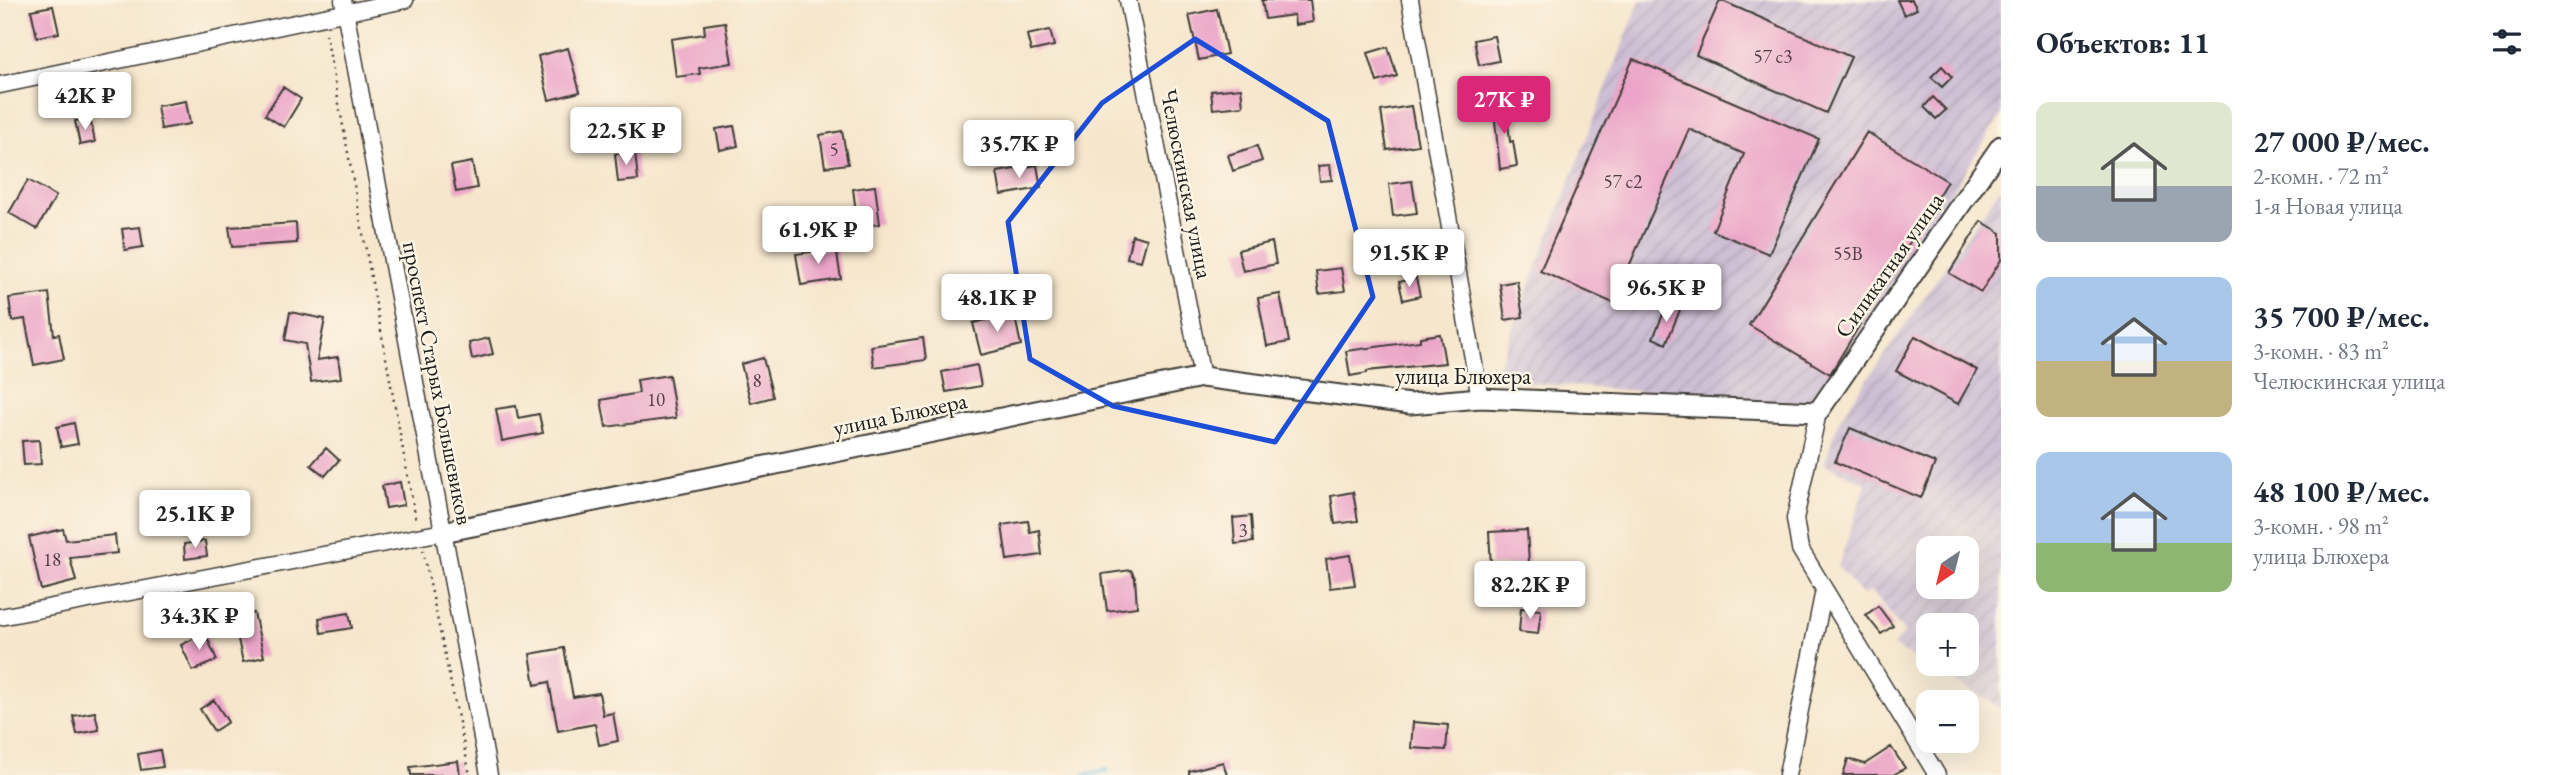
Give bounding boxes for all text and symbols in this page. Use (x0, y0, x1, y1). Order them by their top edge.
text: Объектов: 11 (2036, 23, 2210, 62)
icon: filters (2488, 23, 2526, 61)
house number: 57 с3 (1754, 44, 1792, 69)
pin: 42K ₽ (36, 72, 134, 132)
pin: 27K ₽ (1455, 76, 1553, 136)
text: 42K ₽ (54, 80, 116, 110)
text: 27K ₽ (1473, 84, 1535, 114)
street label: Челюскинская улица (1154, 87, 1220, 282)
pin: 22.5K ₽ (561, 108, 691, 167)
text: 22.5K ₽ (586, 115, 666, 145)
pin: 35.7K ₽ (954, 120, 1084, 180)
text: 27 000 ₽/мес. (2253, 122, 2430, 161)
text: 35.7K ₽ (979, 128, 1059, 158)
icon: home (2092, 130, 2176, 214)
house number: 5 (829, 137, 839, 162)
text: 2-комн. · 72 m² (2253, 161, 2389, 191)
house number: 57 с2 (1604, 169, 1642, 194)
street label: Силикатная улица (1828, 186, 1951, 344)
text: 1-я Новая улица (2253, 191, 2403, 221)
pin: 61.9K ₽ (753, 206, 883, 266)
text: 61.9K ₽ (778, 214, 858, 244)
pin: 91.5K ₽ (1344, 230, 1474, 289)
text: 91.5K ₽ (1369, 237, 1449, 267)
street label: проспект Старых Большевиков (396, 239, 480, 527)
house number: 55В (1833, 241, 1863, 266)
pin: 96.5K ₽ (1601, 264, 1731, 324)
text: 96.5K ₽ (1626, 272, 1706, 302)
pin: 48.1K ₽ (932, 274, 1062, 334)
text: 48.1K ₽ (957, 282, 1037, 312)
text: 35 700 ₽/мес. (2253, 297, 2430, 336)
icon: home (2092, 305, 2176, 389)
text: 3-комн. · 83 m² (2253, 336, 2389, 366)
street label: улица Блюхера (1395, 361, 1532, 391)
text: Челюскинская улица (2253, 366, 2445, 396)
house number: 8 (752, 368, 762, 393)
street label: улица Блюхера (830, 385, 971, 443)
house number: 10 (647, 387, 665, 412)
text: 48 100 ₽/мес. (2253, 472, 2430, 511)
icon: home (2092, 480, 2176, 564)
pin: 25.1K ₽ (130, 490, 260, 550)
text: 25.1K ₽ (155, 498, 235, 528)
text: 3-комн. · 98 m² (2253, 511, 2389, 541)
house number: 3 (1238, 518, 1248, 543)
north arrow (1916, 536, 1979, 598)
map controls (1916, 536, 1979, 753)
text: улица Блюхера (2253, 541, 2389, 571)
house number: 18 (43, 547, 61, 572)
pin: 82.2K ₽ (1465, 562, 1595, 621)
text: 82.2K ₽ (1490, 569, 1570, 599)
pin: 34.3K ₽ (134, 592, 264, 652)
text: 34.3K ₽ (159, 600, 239, 630)
button: + (1916, 613, 1979, 676)
button: − (1916, 690, 1979, 753)

